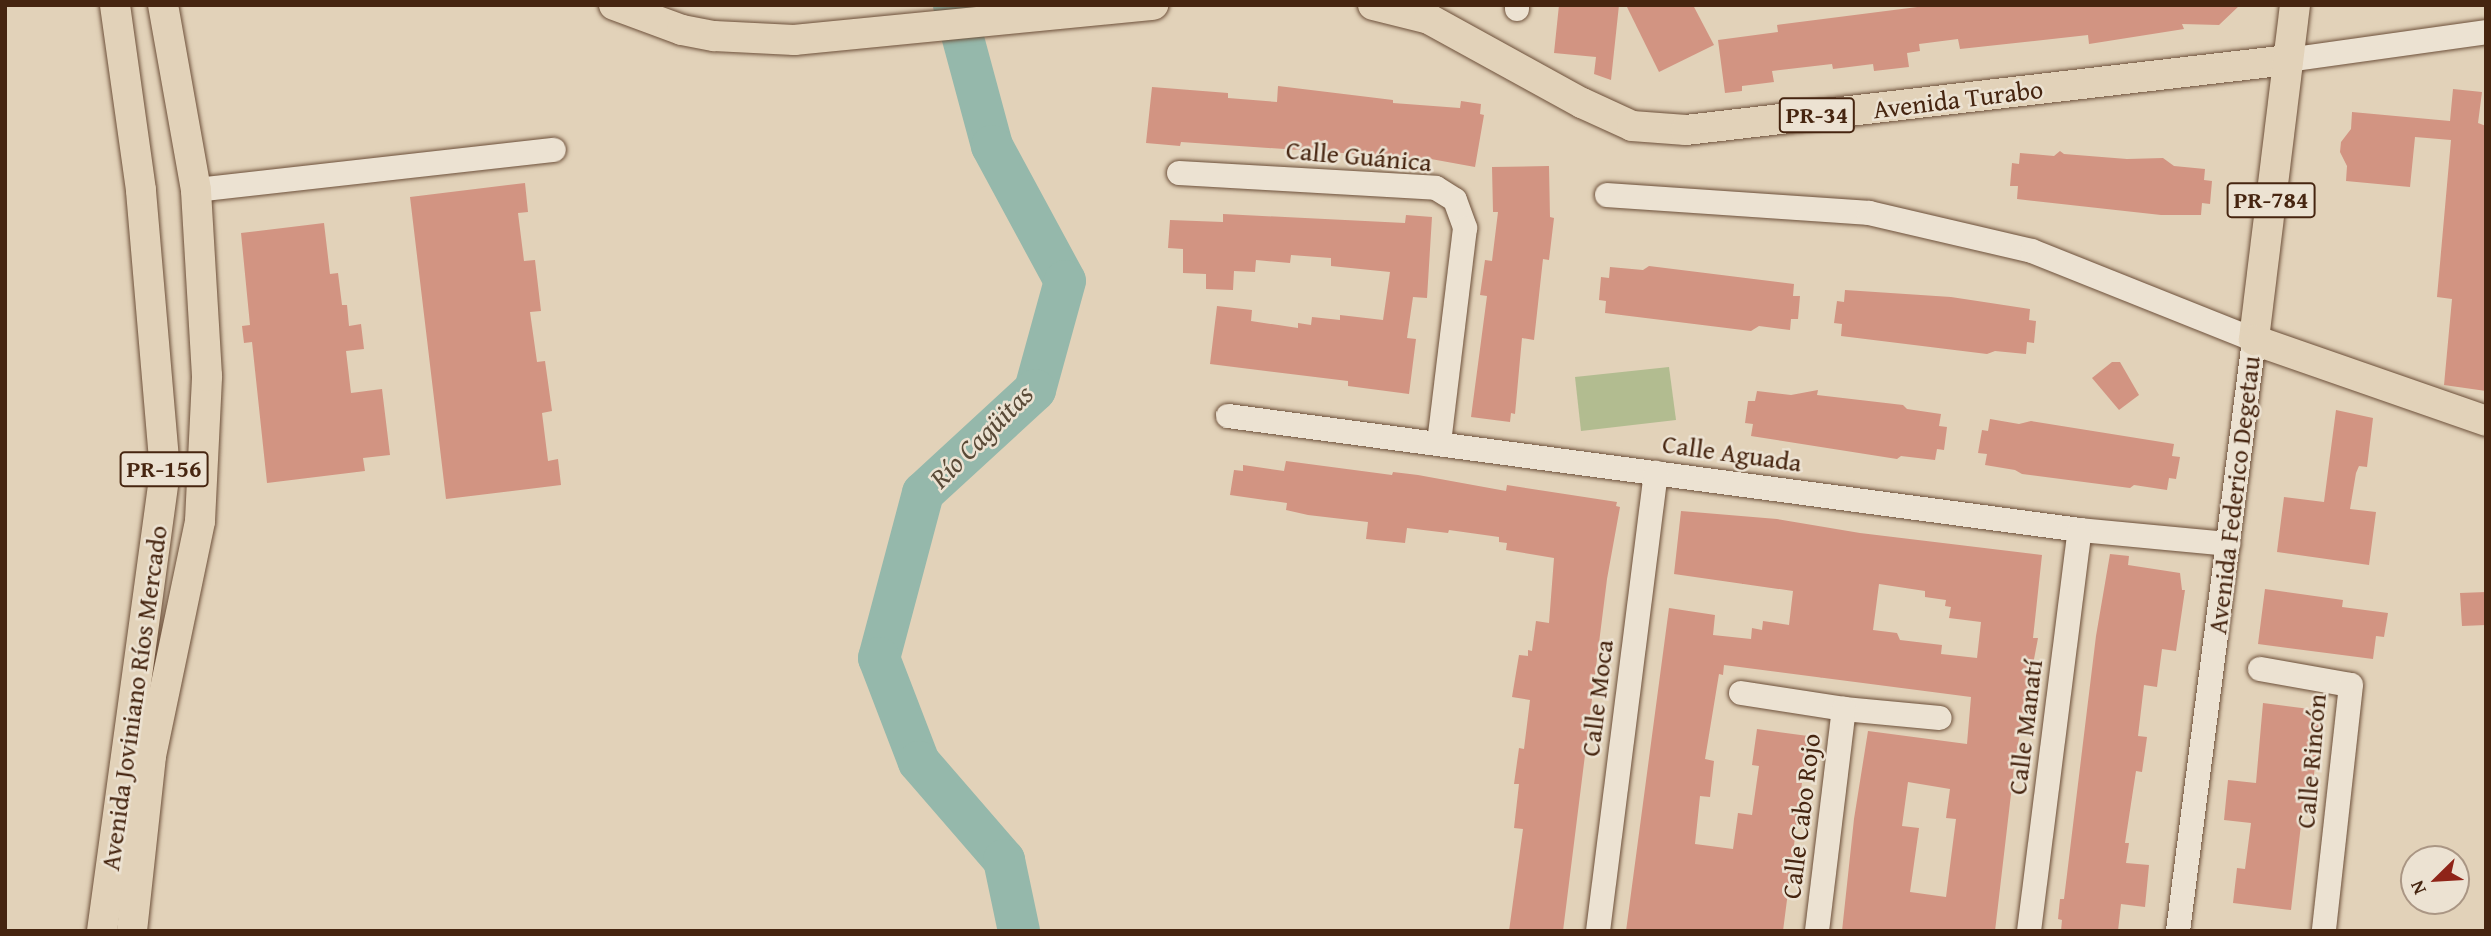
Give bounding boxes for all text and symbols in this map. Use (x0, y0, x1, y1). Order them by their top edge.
street label: Avenida Turabo (1871, 73, 2045, 125)
road number: PR-34 (1778, 94, 1856, 135)
street label: Calle Guánica (1285, 134, 1433, 178)
road number: PR-784 (2226, 180, 2316, 220)
street label: Avenida Federico Degetau (2201, 354, 2267, 636)
water label: Río Cagüitas (922, 377, 1040, 495)
street label: Calle Aguada (1660, 428, 1804, 478)
road number: PR-156 (118, 448, 210, 490)
street label: Avenida Joviniano Ríos Mercado (94, 523, 174, 873)
street label: Calle Moca (1574, 638, 1620, 758)
street label: Calle Manatí (2001, 658, 2049, 796)
street label: Calle Rincón (2290, 692, 2332, 830)
street label: Calle Cabo Rojo (1775, 732, 1827, 900)
north arrow (2400, 845, 2470, 915)
text: N (2402, 876, 2433, 899)

